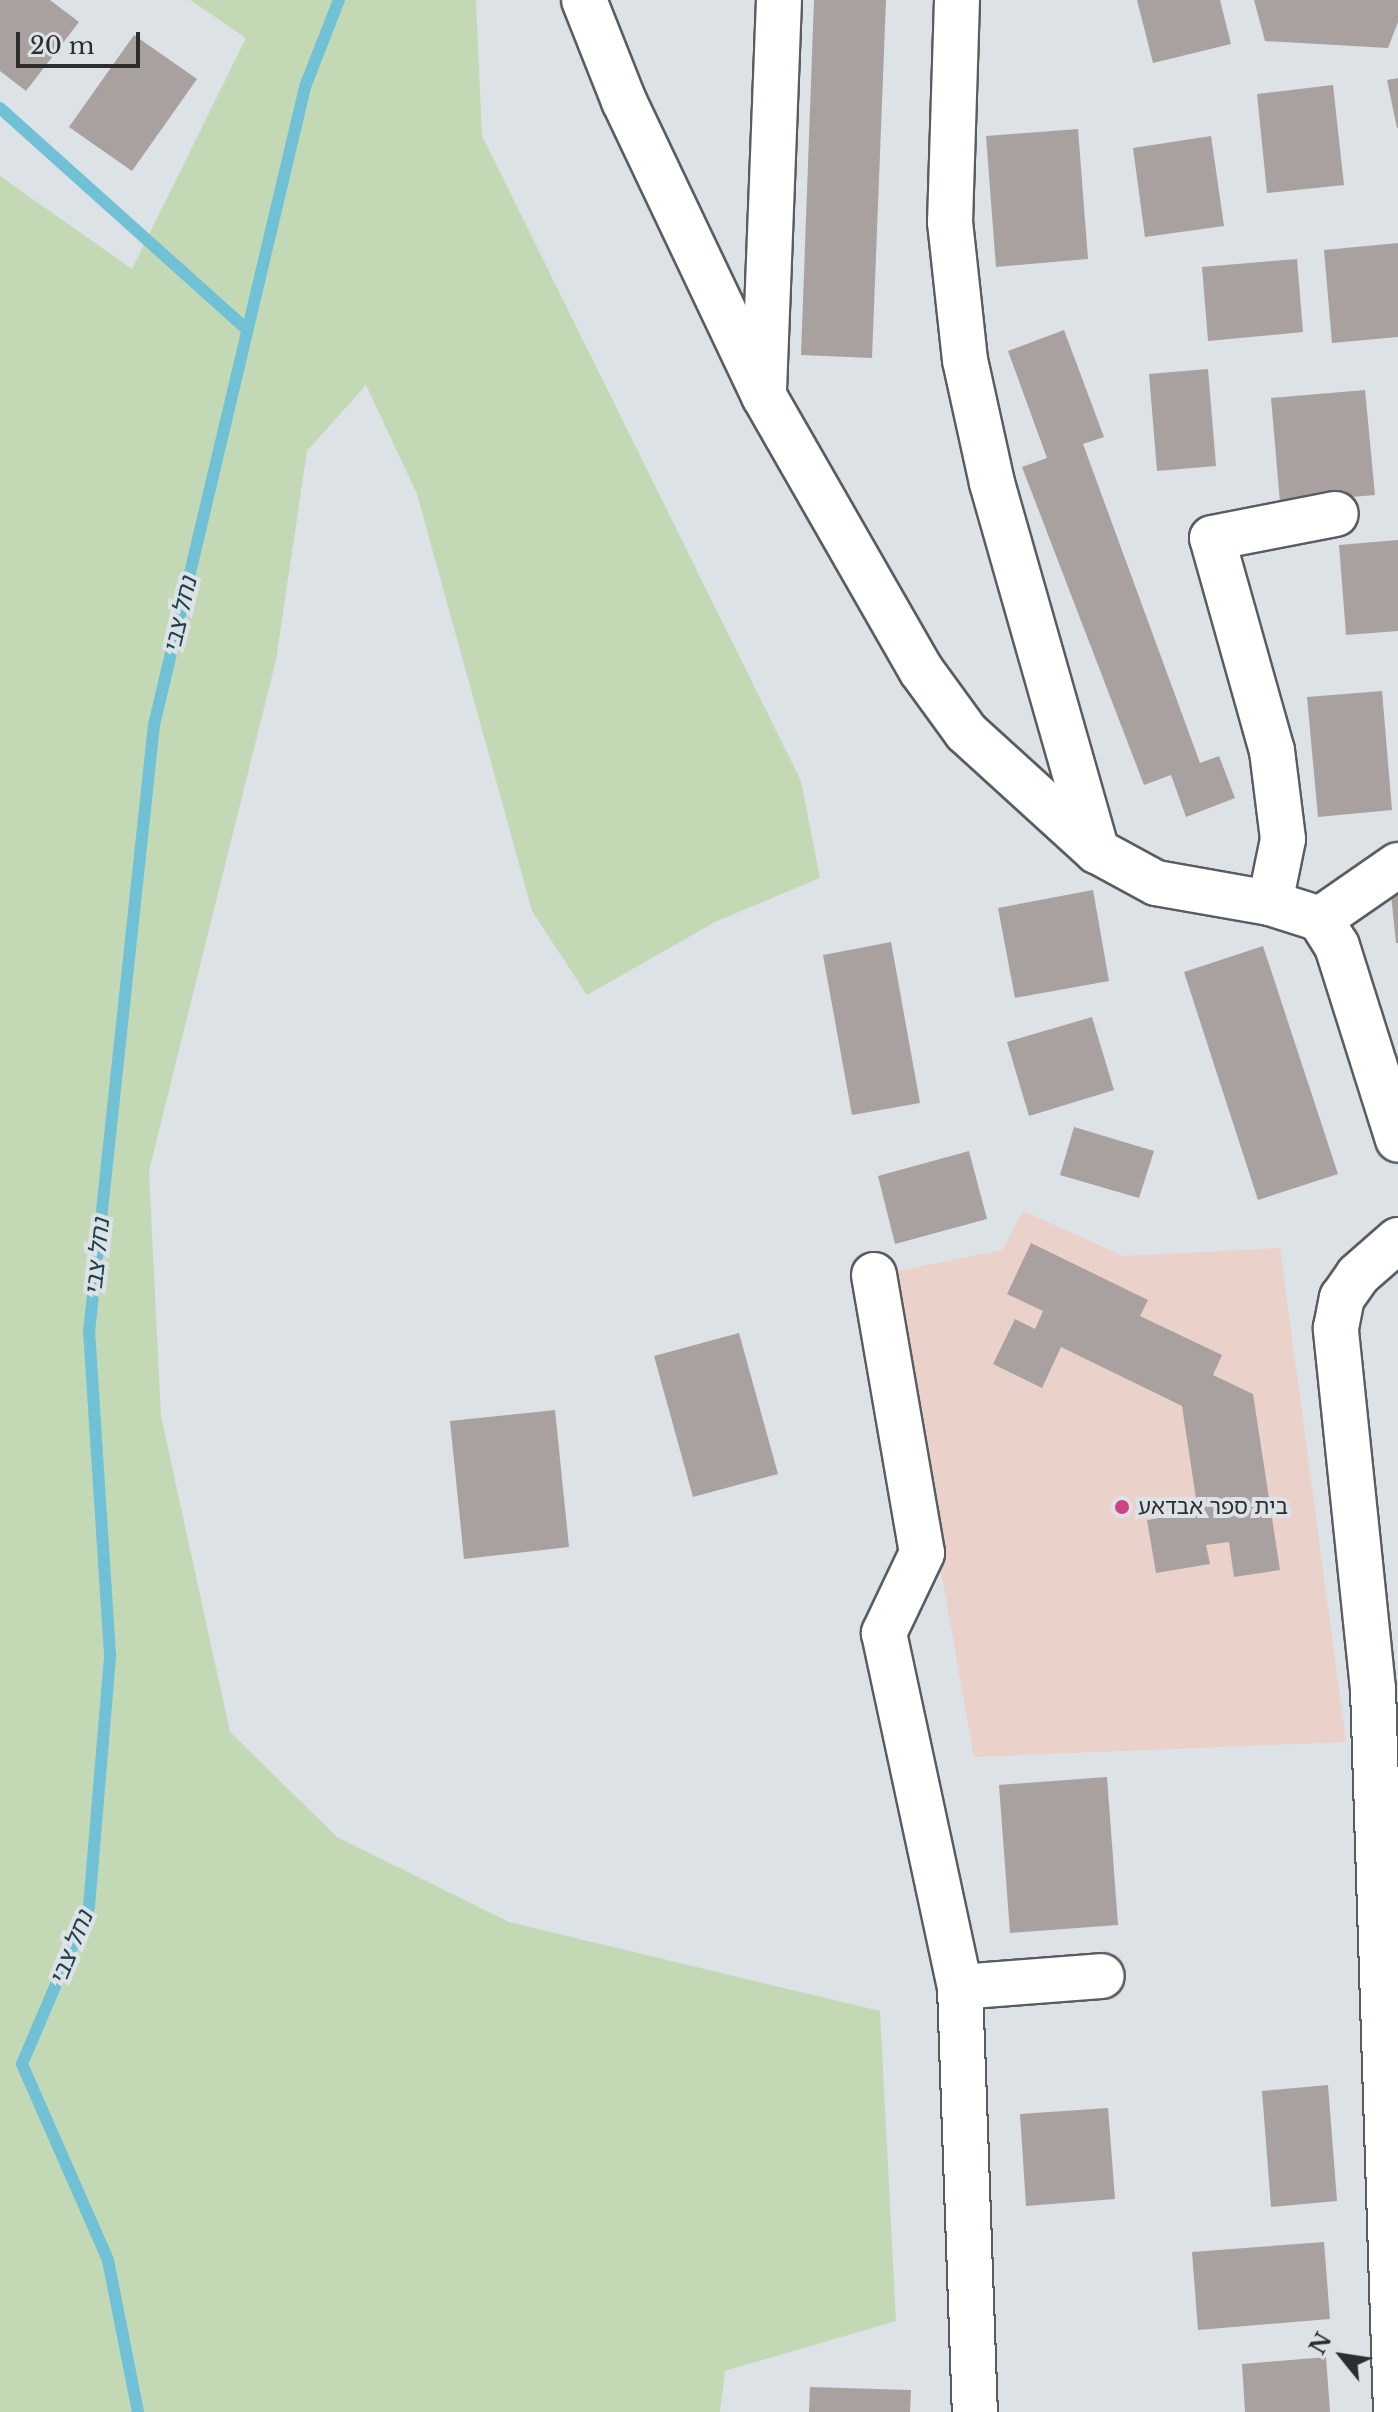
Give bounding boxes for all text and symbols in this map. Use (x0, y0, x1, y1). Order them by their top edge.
scale bar (20, 16, 144, 66)
text: 20 m (30, 31, 95, 60)
water label: נחל צבי (157, 574, 203, 656)
water label: נחל צבי (79, 1217, 115, 1297)
place label: בית ספר אבדאע (1138, 1494, 1288, 1520)
marker: בית ספר אבדאע (1113, 1498, 1131, 1516)
water label: נחל צבי (43, 1907, 99, 1989)
north arrow (1302, 2316, 1382, 2396)
text: N (1304, 2328, 1338, 2359)

